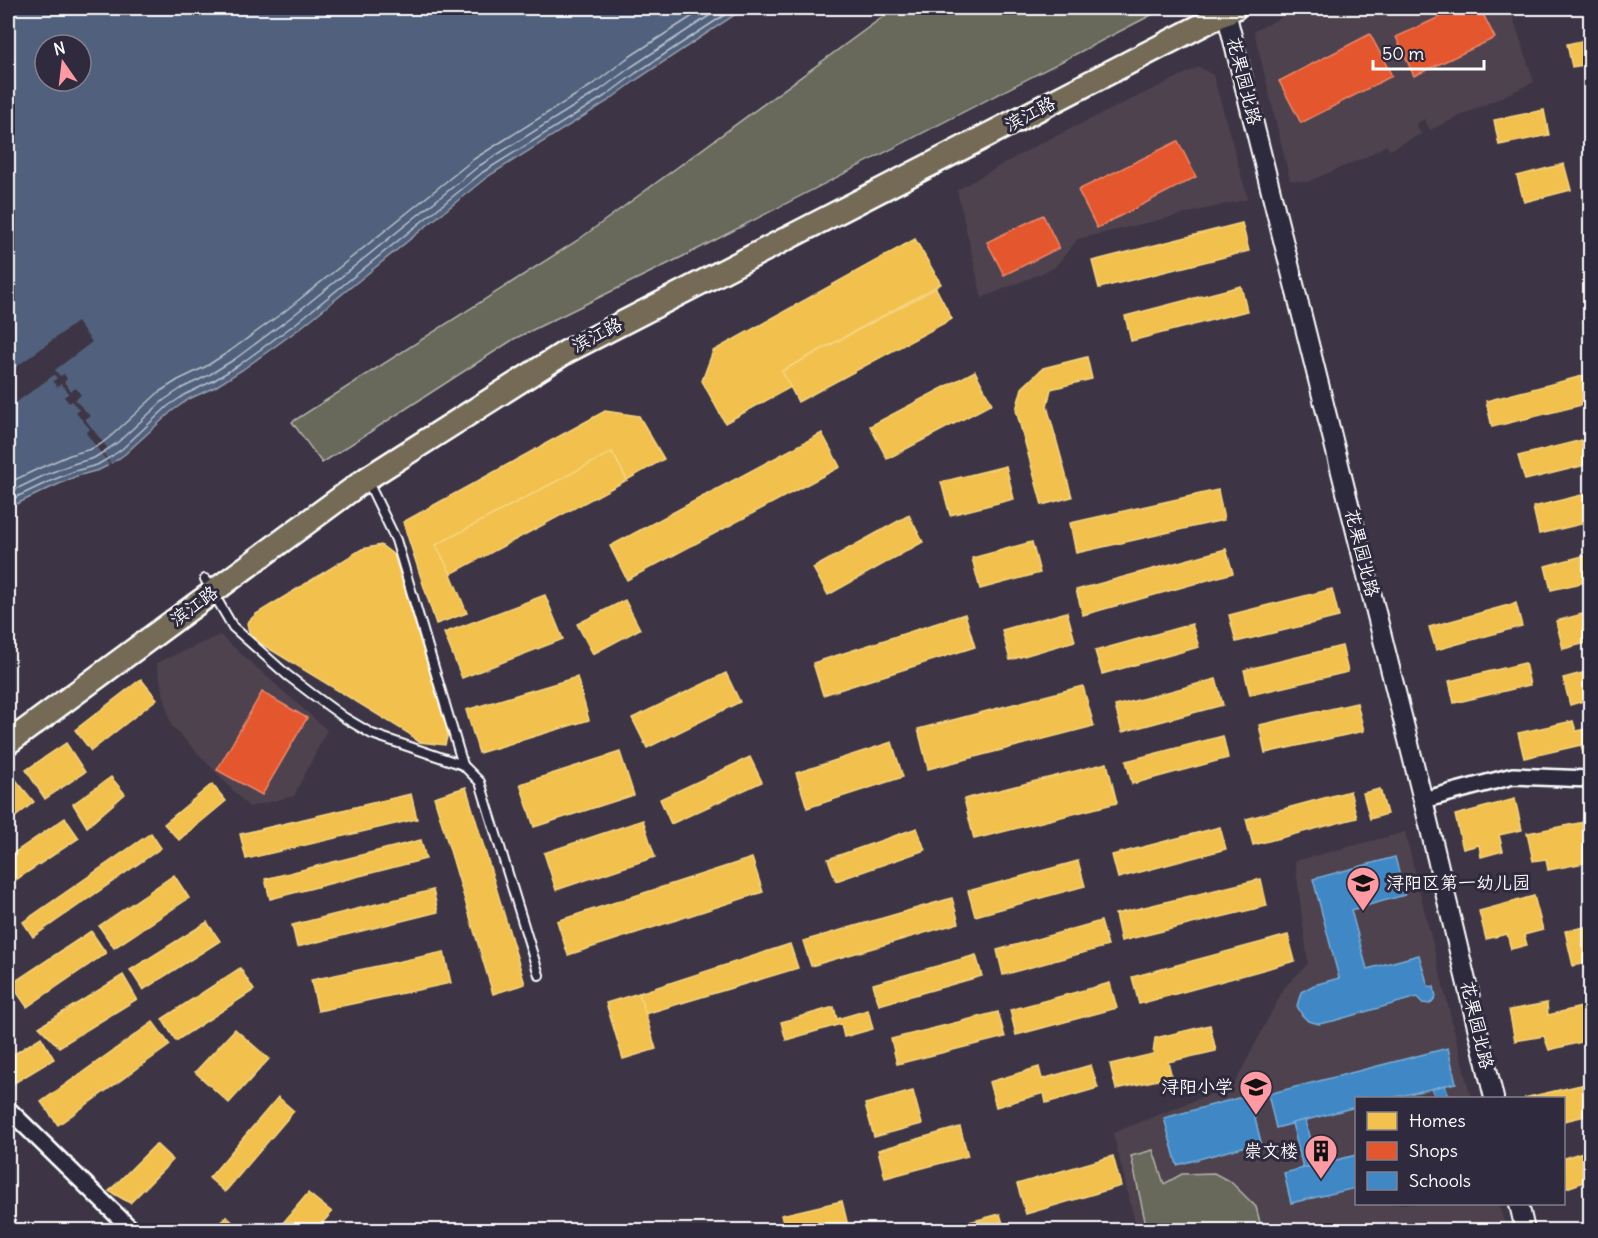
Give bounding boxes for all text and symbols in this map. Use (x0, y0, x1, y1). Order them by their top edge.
north arrow (33, 33, 93, 93)
scale bar (1373, 33, 1484, 71)
street label: 花果园北路 (1222, 34, 1267, 127)
text: N (52, 37, 67, 59)
text: 50 m (1382, 42, 1424, 65)
street label: 滨江路 (1000, 91, 1059, 136)
street label: 滨江路 (567, 312, 626, 357)
street label: 花果园北路 (1340, 506, 1385, 599)
street label: 滨江路 (165, 580, 222, 631)
school or university icon: 浔阳区第一幼儿园 (1345, 865, 1381, 912)
place label: 浔阳区第一幼儿园 (1386, 871, 1530, 894)
street label: 花果园北路 (1456, 978, 1499, 1071)
school or university icon: 浔阳小学 (1238, 1069, 1274, 1116)
place label: 浔阳小学 (1161, 1075, 1233, 1098)
legend (1355, 1097, 1565, 1205)
text: Homes (1409, 1109, 1466, 1132)
building icon: 崇文楼 (1303, 1133, 1339, 1180)
place label: 崇文楼 (1244, 1139, 1298, 1162)
text: Shops (1409, 1139, 1458, 1162)
text: Schools (1409, 1169, 1471, 1192)

